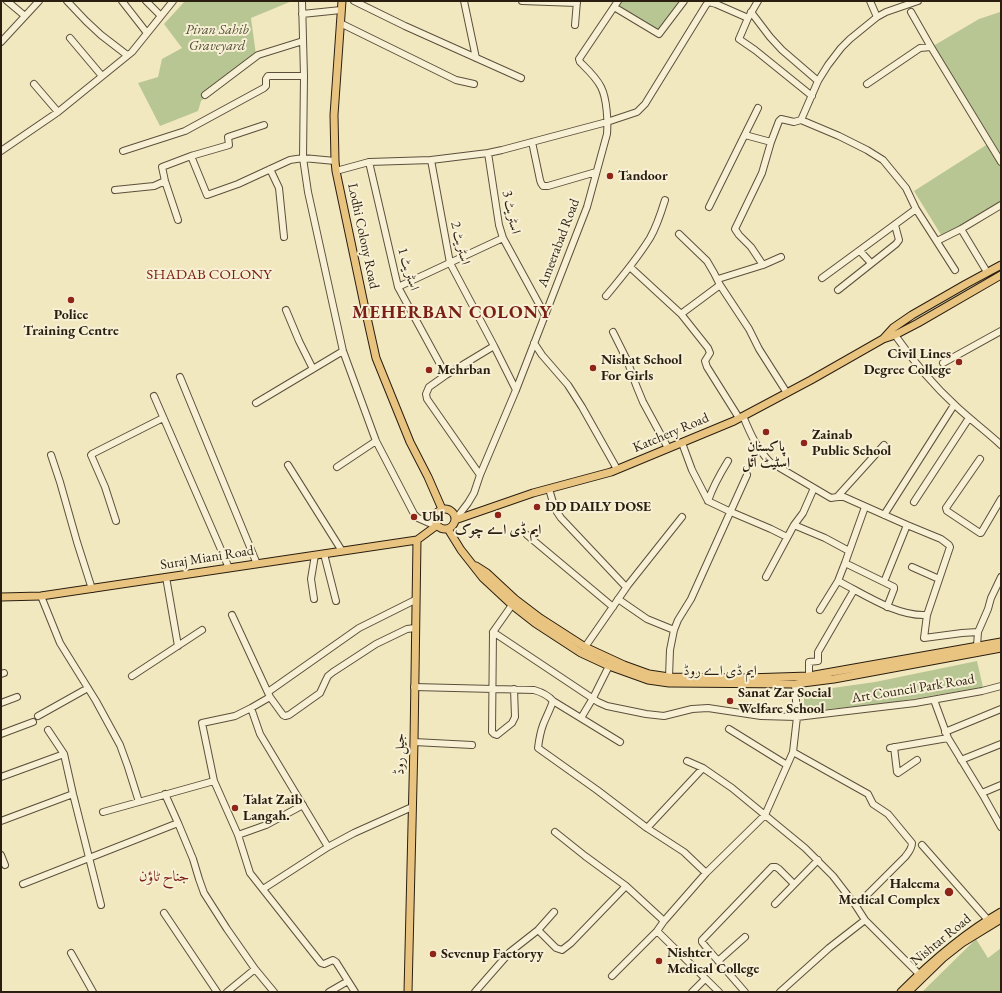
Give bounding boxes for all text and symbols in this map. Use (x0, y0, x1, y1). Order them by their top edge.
park label: Piran Sahib Graveyard (185, 22, 249, 54)
place label: Tandoor (618, 168, 668, 184)
marker: Tandoor (605, 171, 615, 181)
street label: Lodhi Colony Road (344, 182, 382, 290)
street label: اسٹریٹ 3 (498, 189, 524, 235)
street label: Ameerabad Road (534, 196, 584, 290)
street label: اسٹریٹ 2 (446, 219, 474, 267)
street label: اسٹریٹ 1 (393, 245, 423, 293)
district label: SHADAB COLONY (140, 266, 278, 284)
marker: Police Training Centre (66, 295, 76, 305)
district label: MEHERBAN COLONY (352, 302, 552, 324)
place label: Police Training Centre (23, 307, 119, 340)
place label: Civil Lines Degree College (864, 346, 951, 378)
place label: Nishat School For Girls (601, 352, 682, 384)
marker: Civil Lines Degree College (954, 357, 964, 367)
place label: Mehrban (437, 362, 491, 378)
marker: Nishat School For Girls (588, 363, 598, 373)
marker: Mehrban (424, 365, 434, 375)
street label: Katchery Road (631, 409, 711, 457)
marker: پاکستان اسٹیٹ آئل (761, 427, 771, 437)
place label: Zainab Public School (812, 427, 891, 460)
marker: Zainab Public School (799, 438, 809, 448)
place label: پاکستان اسٹیٹ آئل (742, 439, 790, 472)
place label: DD DAILY DOSE (545, 499, 651, 515)
marker: DD DAILY DOSE (532, 502, 542, 512)
place label: Ubl (422, 509, 444, 525)
marker: ایم ڈی اے چوک (493, 510, 503, 520)
marker: Ubl (409, 512, 419, 522)
place label: ایم ڈی اے چوک (455, 522, 541, 538)
street label: Suraj Miani Road (159, 542, 255, 574)
street label: ایم ڈی اے روڈ (683, 663, 757, 679)
street label: Art Council Park Road (850, 671, 976, 707)
place label: Sanat Zar Social Welfare School (738, 685, 831, 718)
marker: Sanat Zar Social Welfare School (725, 696, 735, 706)
street label: جیل روڈ (391, 733, 409, 775)
place label: Talat Zaib Langah. (243, 792, 302, 824)
marker: Talat Zaib Langah. (230, 803, 240, 813)
district label: جناح ٹاؤن (139, 868, 189, 886)
place label: Haleema Medical Complex (839, 876, 940, 908)
marker: Haleema Medical Complex (943, 886, 955, 898)
street label: Nishtar Road (907, 910, 975, 970)
place label: Nishter Medical College (667, 945, 759, 978)
place label: Sevenup Factoryy (441, 946, 544, 962)
marker: Sevenup Factoryy (428, 949, 438, 959)
marker: Nishter Medical College (654, 956, 664, 966)

